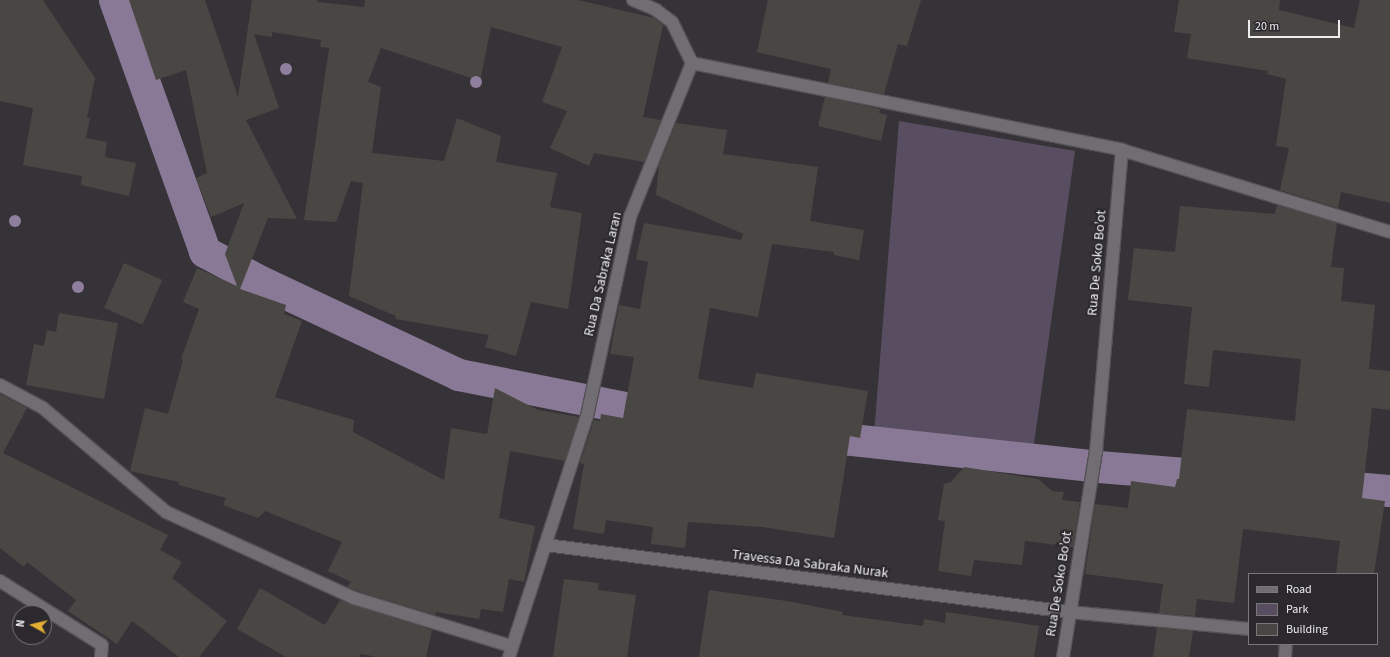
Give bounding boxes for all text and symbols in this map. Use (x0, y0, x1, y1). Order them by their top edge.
scale bar (1250, 12, 1342, 38)
text: 20 m (1255, 18, 1279, 35)
street label: Rua De Soko Bo’ot (1084, 209, 1110, 317)
street label: Rua Da Sabraka Laran (580, 210, 626, 338)
street label: Rua De Soko Bo’ot (1042, 530, 1076, 638)
street label: Travessa Da Sabraka Nurak (731, 546, 889, 582)
legend (1248, 573, 1378, 645)
text: Road (1286, 581, 1312, 598)
text: Park (1286, 601, 1308, 618)
north arrow (12, 605, 52, 645)
text: N (13, 619, 29, 628)
text: Building (1286, 621, 1328, 638)

